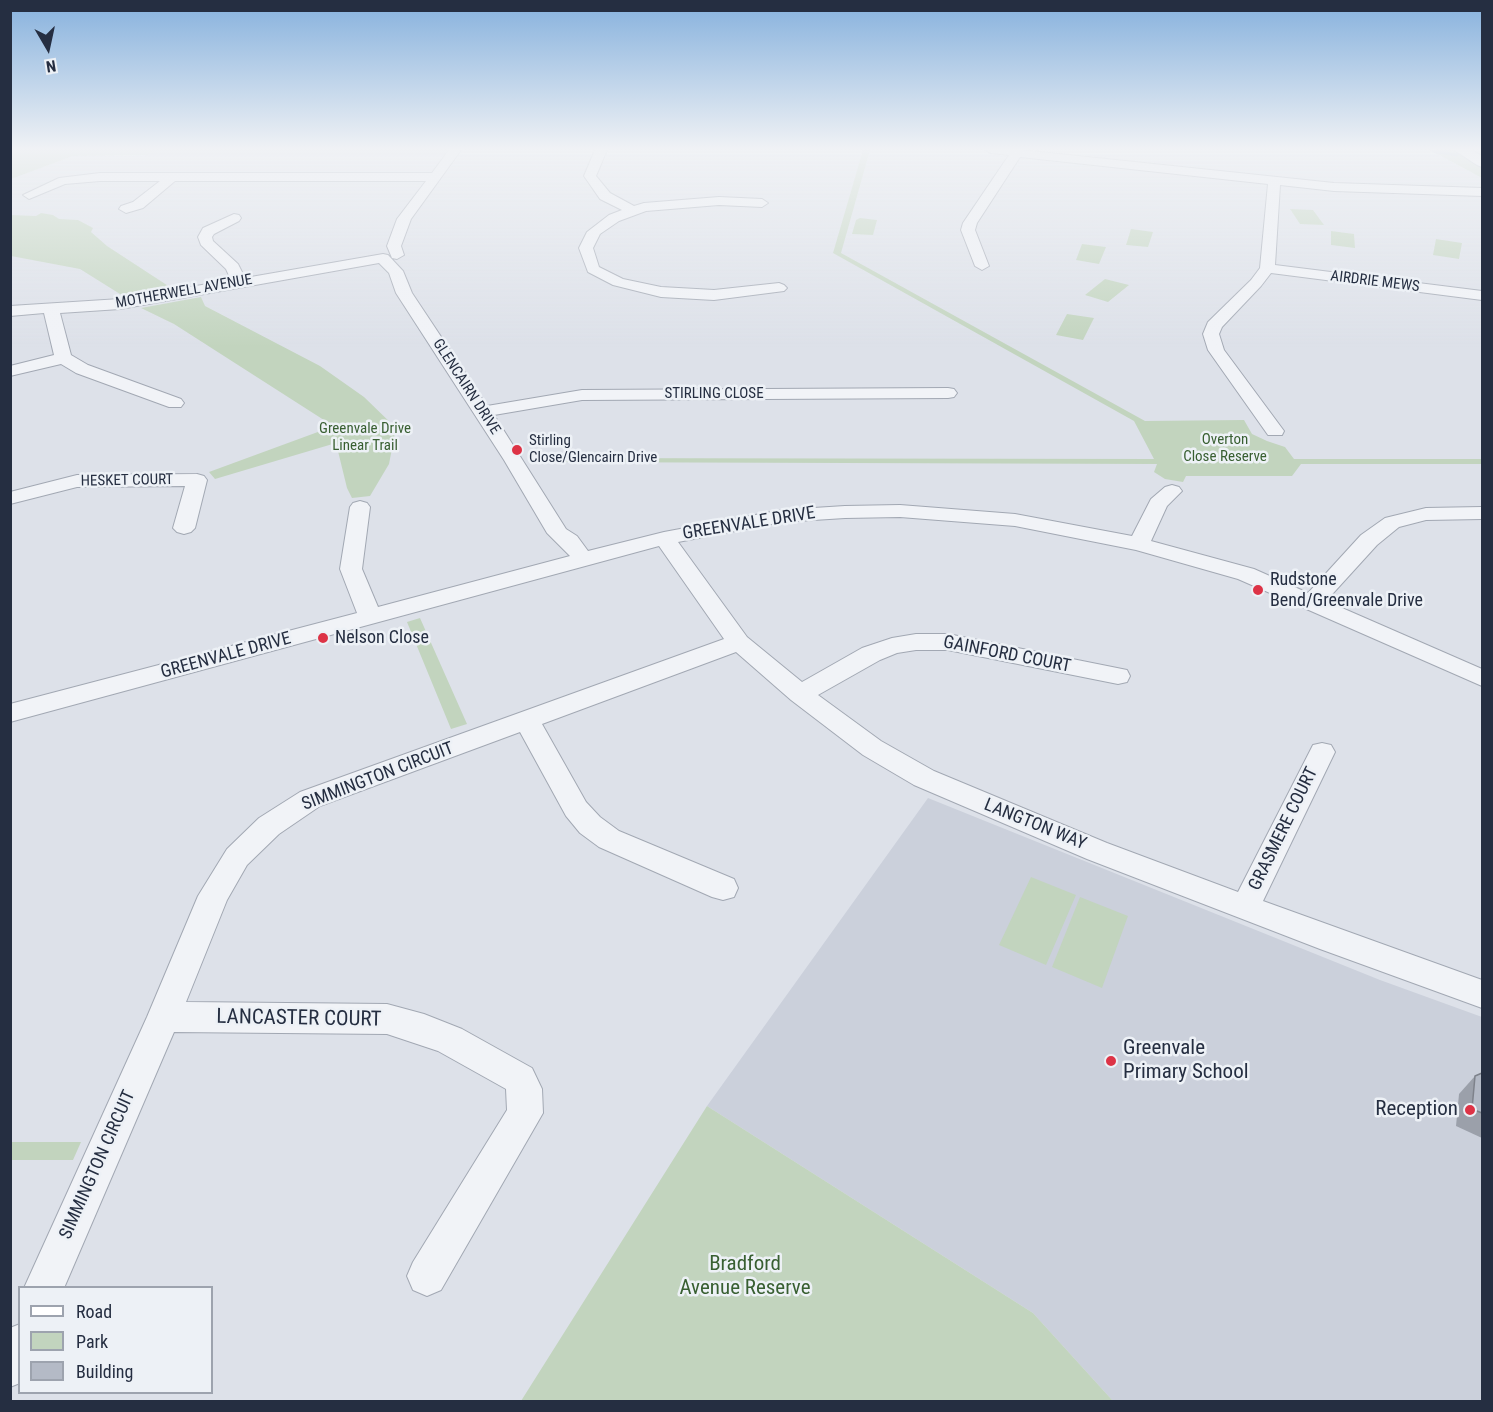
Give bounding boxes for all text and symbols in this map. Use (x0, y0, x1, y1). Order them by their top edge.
north arrow (18, 18, 78, 78)
text: N (45, 56, 57, 76)
street label: AIRDRIE MEWS (1329, 268, 1421, 296)
street label: MOTHERWELL AVENUE (114, 271, 254, 313)
street label: GLENCAIRN DRIVE (428, 336, 504, 438)
street label: STIRLING CLOSE (664, 385, 764, 403)
park label: Greenvale Drive Linear Trail (319, 420, 411, 455)
park label: Overton Close Reserve (1183, 431, 1267, 466)
place label: Stirling Close/Glencairn Drive (529, 432, 657, 467)
marker: Stirling Close/Glencairn Drive (510, 443, 524, 457)
street label: HESKET COURT (81, 471, 173, 491)
street label: GREENVALE DRIVE (681, 503, 817, 545)
place label: Rudstone Bend/Greenvale Drive (1270, 569, 1423, 612)
marker: Rudstone Bend/Greenvale Drive (1251, 583, 1265, 597)
place label: Nelson Close (335, 627, 429, 649)
street label: GREENVALE DRIVE (158, 628, 294, 684)
marker: Nelson Close (316, 631, 330, 645)
street label: GAINFORD COURT (941, 632, 1073, 678)
street label: SIMMINGTON CIRCUIT (299, 738, 457, 816)
street label: GRASMERE COURT (1245, 764, 1323, 894)
street label: LANGTON WAY (981, 795, 1089, 855)
street label: LANCASTER COURT (216, 1005, 382, 1033)
place label: Greenvale Primary School (1123, 1036, 1249, 1086)
marker: Greenvale Primary School (1104, 1054, 1118, 1068)
street label: SIMMINGTON CIRCUIT (55, 1087, 141, 1243)
place label: Reception (1375, 1097, 1458, 1123)
marker: Reception (1463, 1103, 1477, 1117)
park label: Bradford Avenue Reserve (680, 1252, 810, 1302)
legend (18, 1286, 213, 1394)
text: Road (76, 1301, 112, 1322)
text: Park (76, 1331, 108, 1352)
text: Building (76, 1361, 133, 1382)

